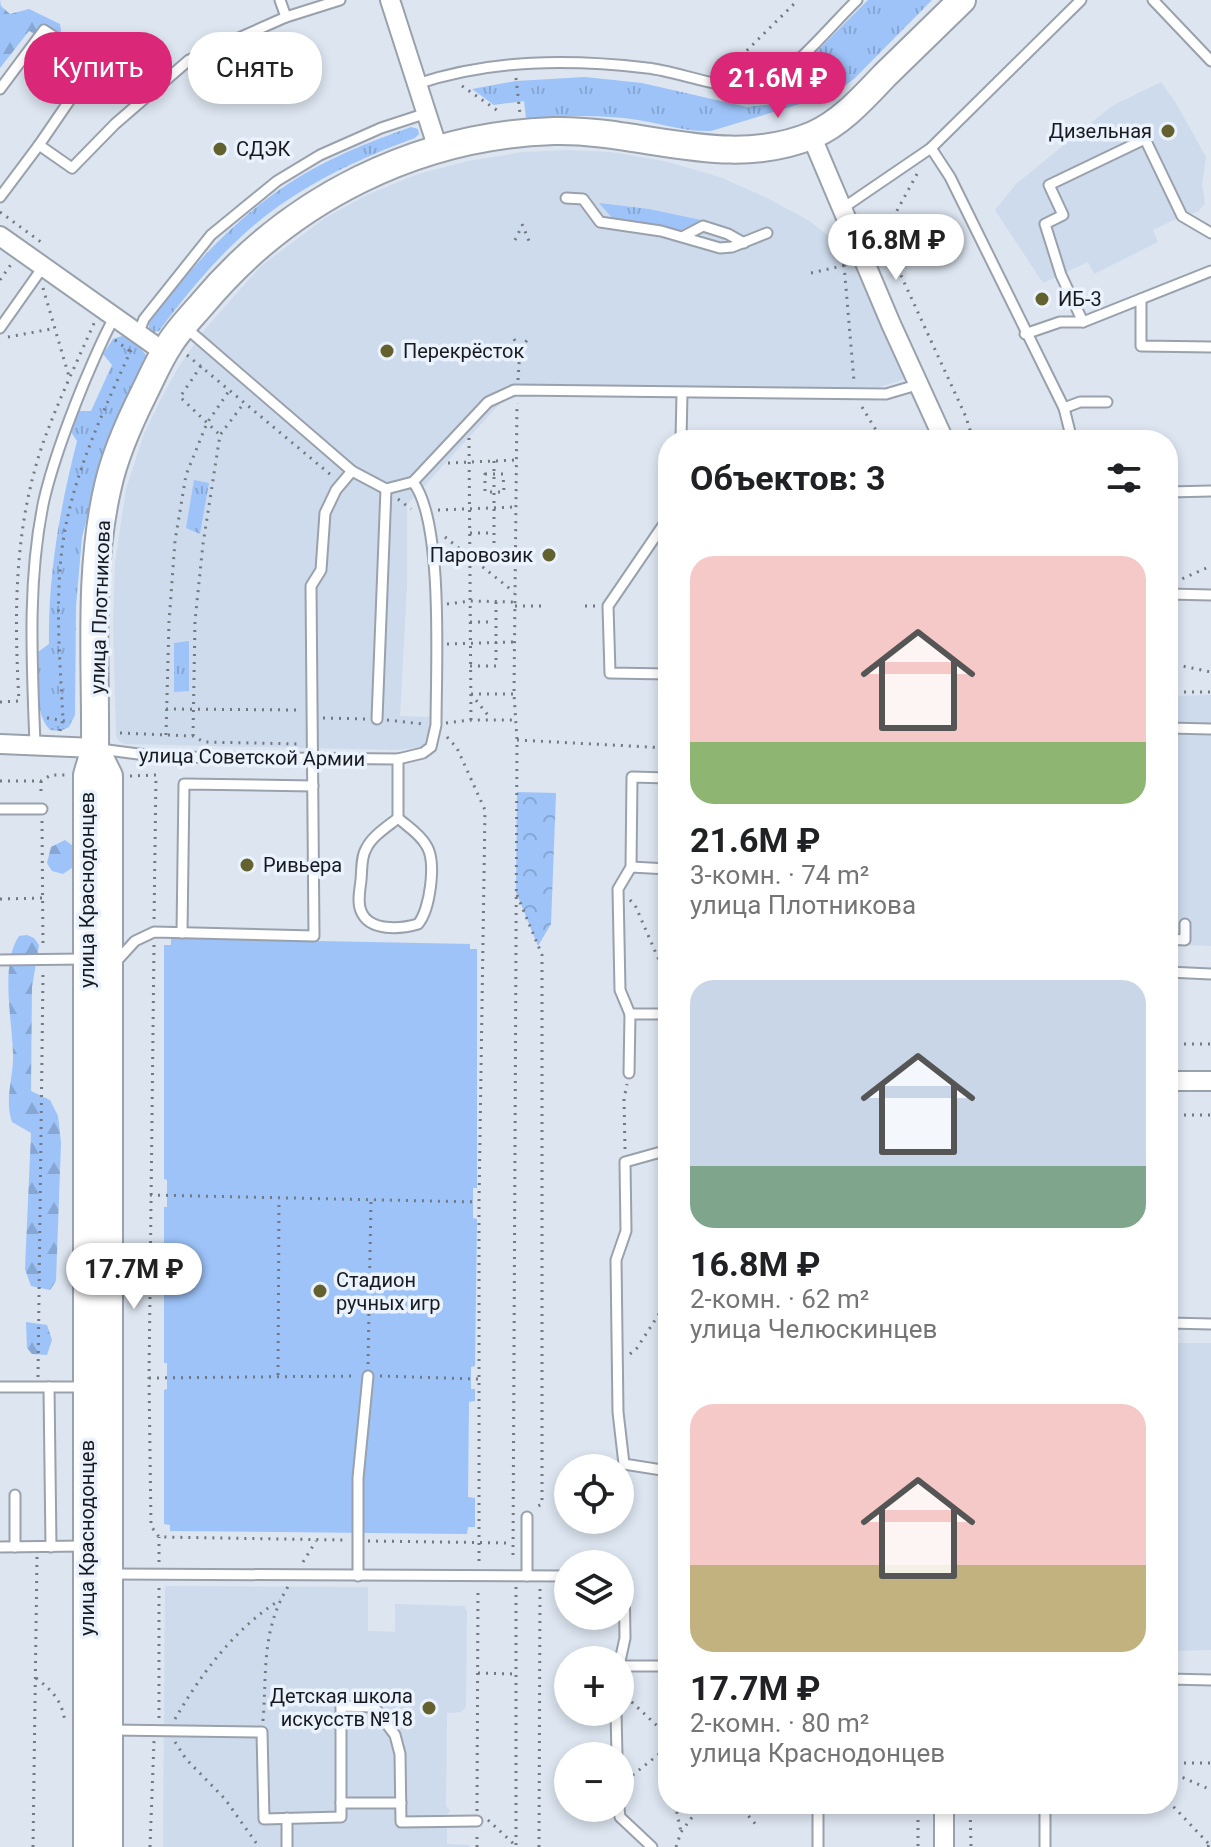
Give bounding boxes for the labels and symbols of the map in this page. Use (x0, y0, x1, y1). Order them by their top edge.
pin: 21.6M ₽ (704, 52, 852, 120)
place label: Дизельная (1049, 119, 1152, 143)
marker: Дизельная (1159, 122, 1177, 140)
place label: СДЭК (236, 137, 291, 161)
marker: СДЭК (211, 140, 229, 158)
pin: 16.8M ₽ (822, 214, 970, 282)
place label: ИБ-3 (1058, 287, 1102, 311)
marker: ИБ-3 (1033, 290, 1051, 308)
place label: Перекрёсток (403, 339, 524, 363)
marker: Перекрёсток (378, 342, 396, 360)
street label: улица Плотникова (85, 520, 115, 694)
place label: Паровозик (430, 543, 533, 567)
marker: Паровозик (540, 546, 558, 564)
street label: улица Советской Армии (139, 743, 365, 771)
street label: улица Краснодонцев (75, 792, 99, 988)
place label: Ривьера (263, 853, 342, 877)
marker: Ривьера (238, 856, 256, 874)
pin: 17.7M ₽ (60, 1243, 208, 1311)
place label: Стадион ручных игр (336, 1268, 441, 1315)
marker: Стадион ручных игр (311, 1282, 329, 1300)
street label: улица Краснодонцев (75, 1440, 99, 1636)
place label: Детская школа искусств №18 (270, 1684, 413, 1731)
marker: Детская школа искусств №18 (420, 1699, 438, 1717)

